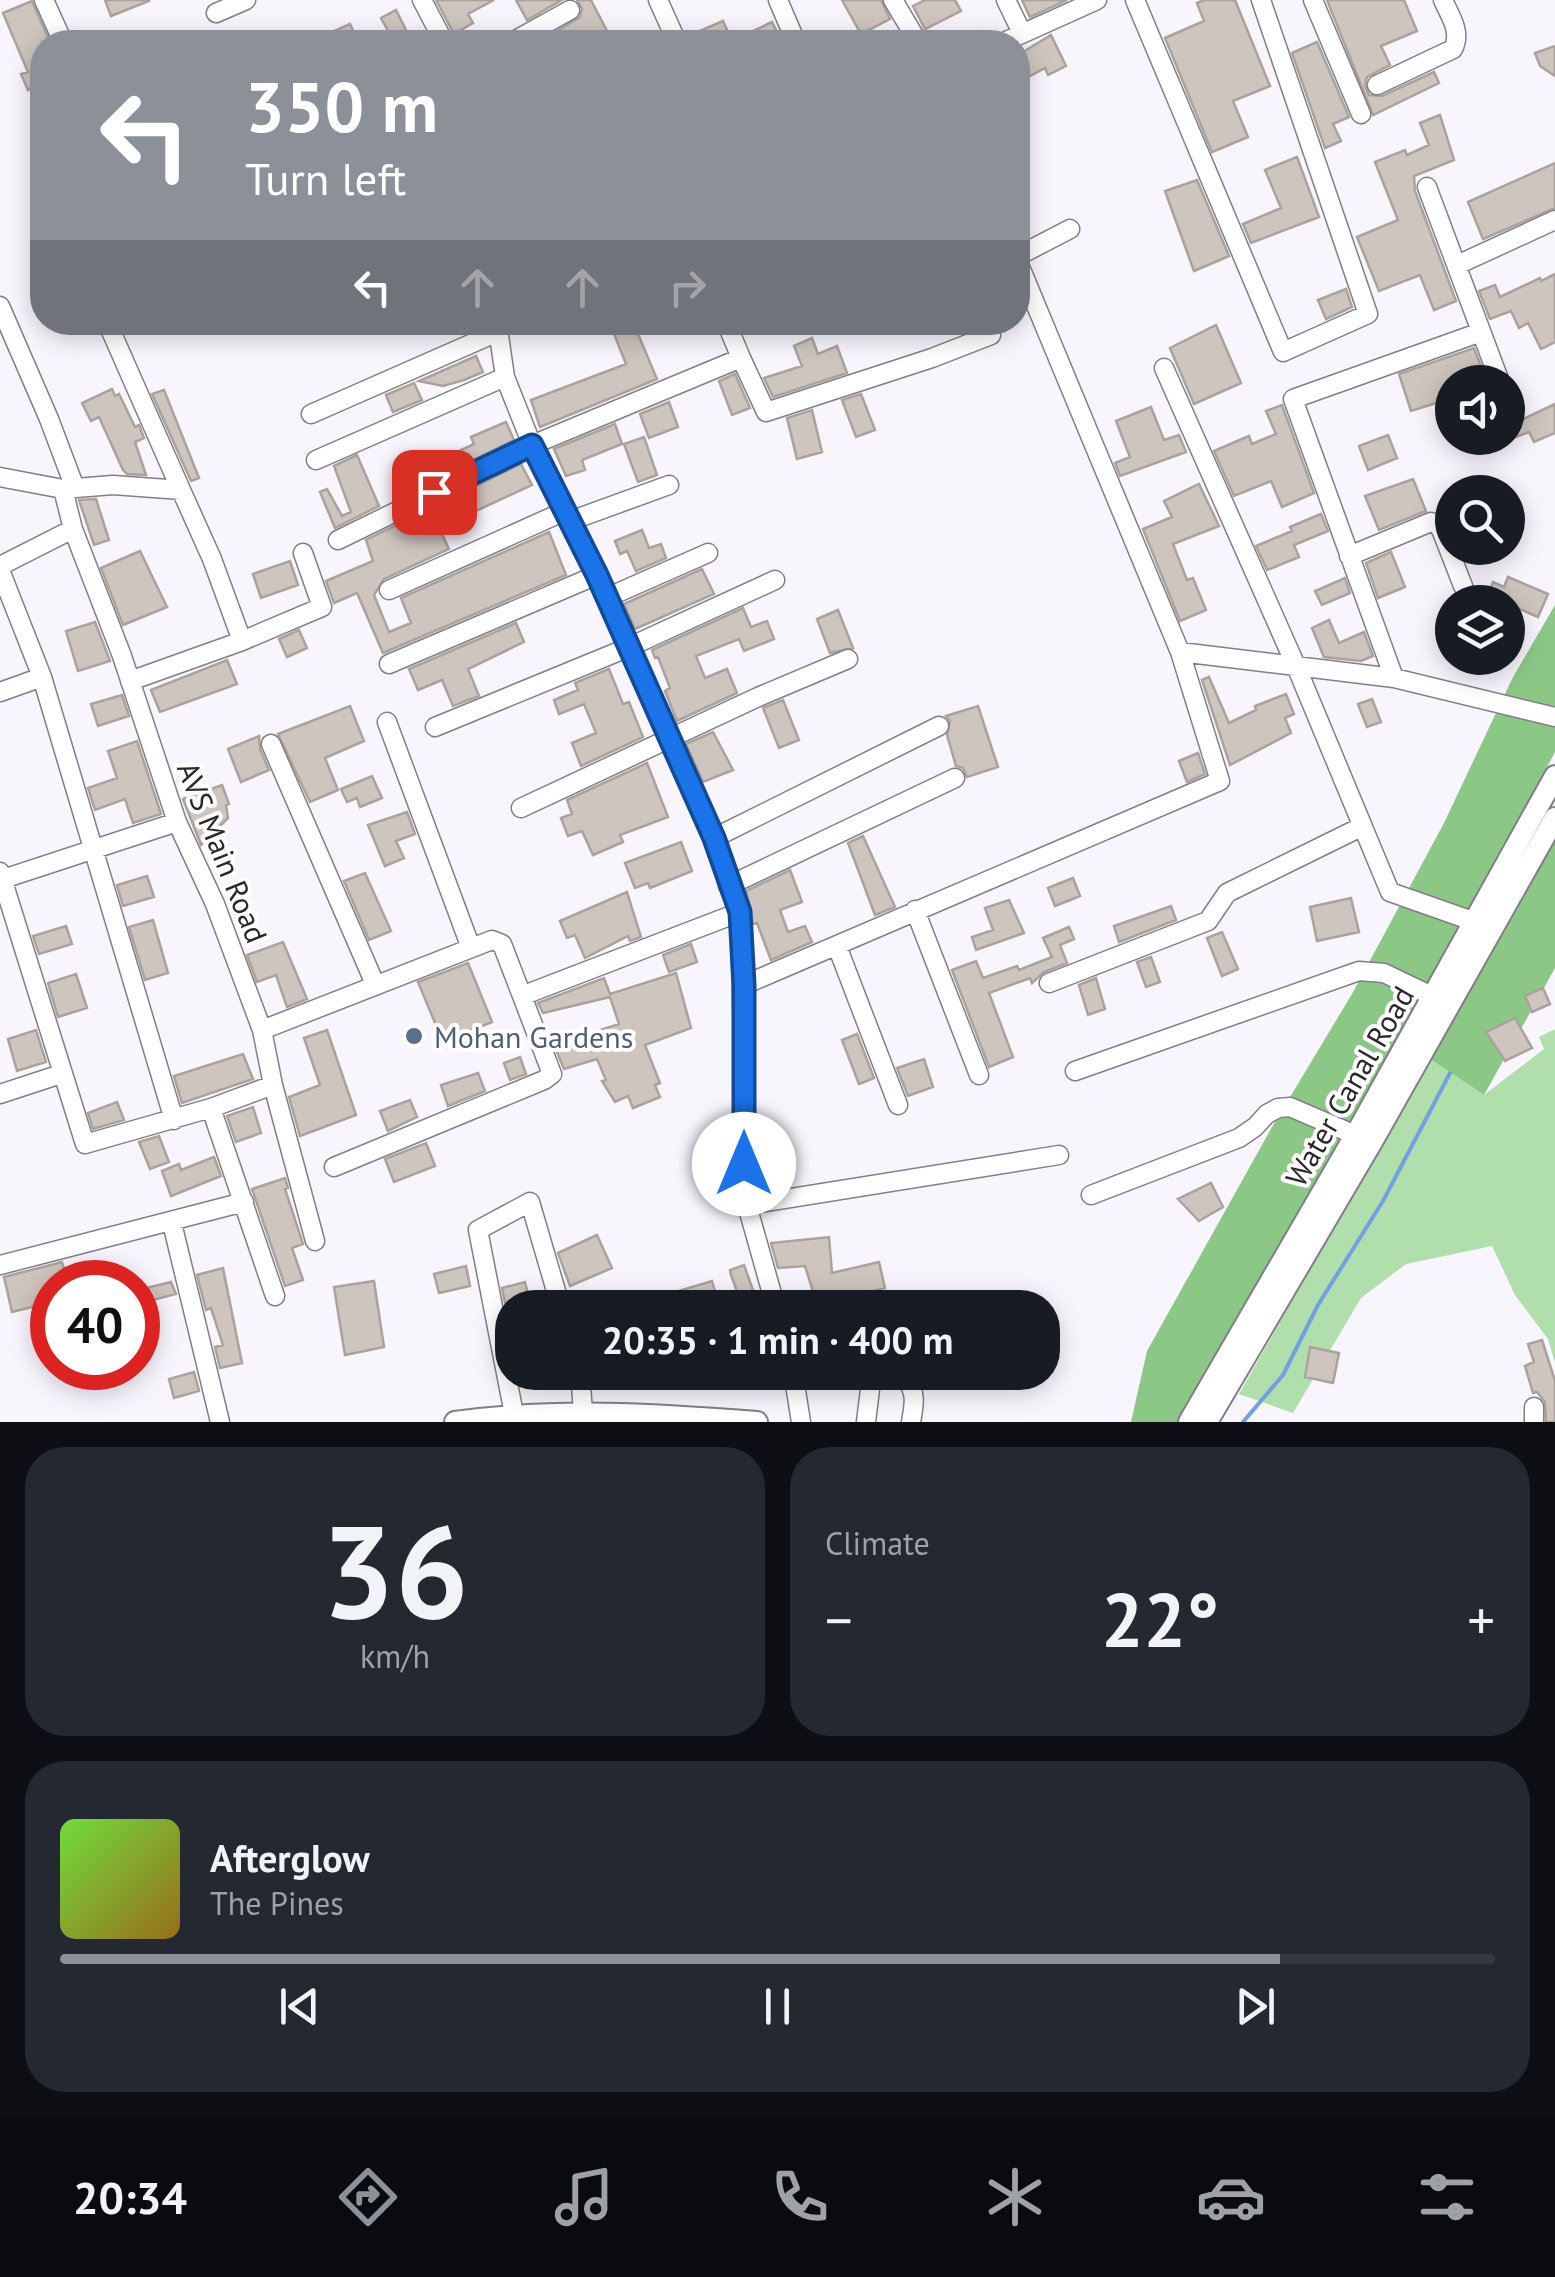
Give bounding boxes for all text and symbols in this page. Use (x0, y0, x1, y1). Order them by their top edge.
text: 350 m (245, 61, 438, 151)
icon: left (80, 70, 210, 200)
text: Turn left (245, 149, 406, 207)
icon: left (345, 260, 400, 315)
icon: ahead (450, 260, 505, 315)
icon: ahead (555, 260, 610, 315)
icon: right (660, 260, 715, 315)
map controls (1435, 365, 1525, 675)
button: sound (1435, 365, 1525, 455)
pin (392, 450, 477, 535)
icon: arrive (407, 465, 462, 520)
button: search (1435, 475, 1525, 565)
button: layers (1435, 585, 1525, 675)
street label: AVS Main Road (169, 756, 277, 948)
street label: Water Canal Road (1276, 979, 1422, 1193)
place label: Mohan Gardens (434, 1017, 633, 1056)
marker: Mohan Gardens (403, 1025, 425, 1047)
position arrow (692, 1112, 796, 1216)
speed limit sign: 40 (30, 1260, 160, 1390)
text: 20:35 · 1 min · 400 m (602, 1315, 953, 1364)
text: 36 (321, 1486, 469, 1654)
text: Climate (825, 1522, 930, 1564)
text: 22° (1101, 1571, 1219, 1668)
text: − (825, 1584, 853, 1655)
text: + (1467, 1584, 1495, 1655)
text: km/h (360, 1635, 430, 1677)
text: Afterglow (210, 1833, 370, 1882)
text: The Pines (210, 1882, 344, 1924)
icon: previous (272, 1979, 327, 2034)
icon: pause (750, 1979, 805, 2034)
icon: next (1228, 1979, 1283, 2034)
icon: directions (333, 2162, 403, 2232)
icon: music (549, 2162, 619, 2232)
icon: phone (765, 2162, 835, 2232)
icon: climate (980, 2162, 1050, 2232)
icon: car (1196, 2162, 1266, 2232)
icon: filters (1412, 2162, 1482, 2232)
text: 20:34 (73, 2168, 187, 2226)

